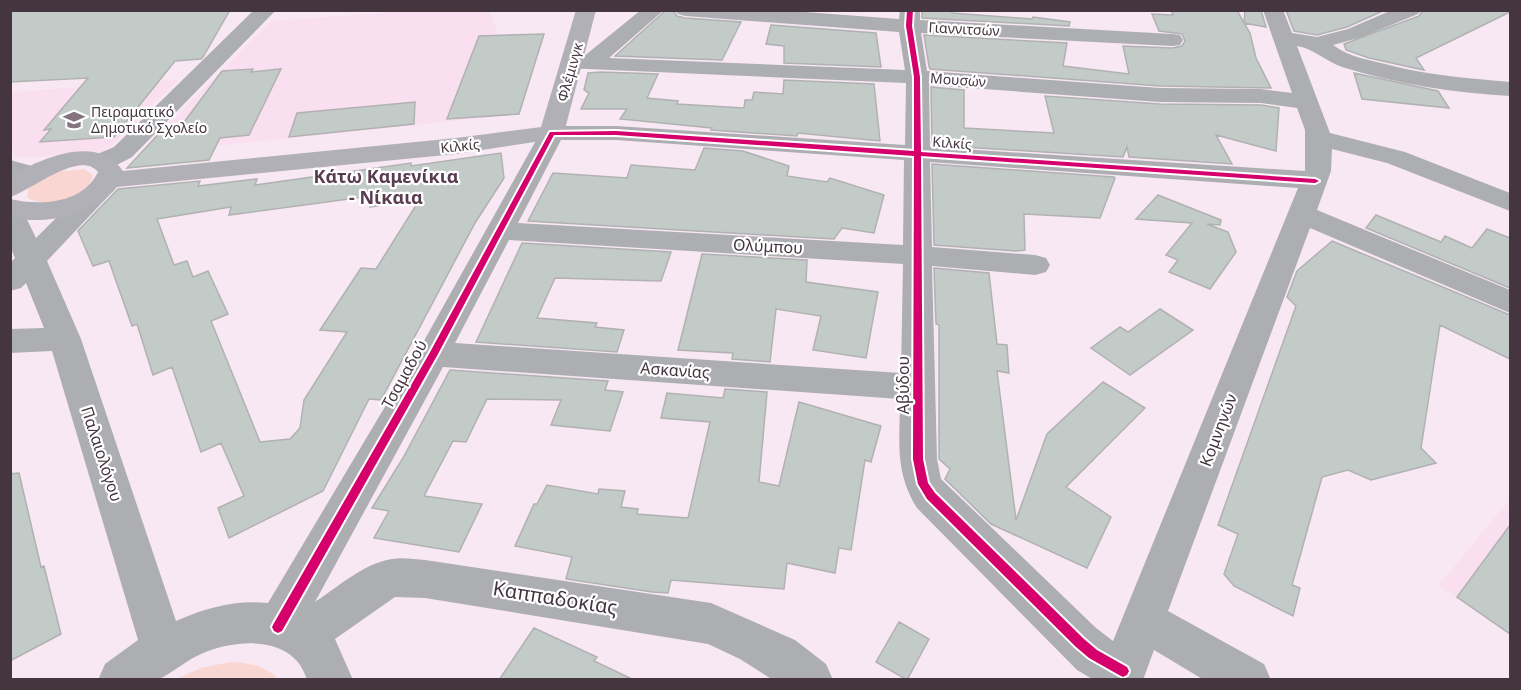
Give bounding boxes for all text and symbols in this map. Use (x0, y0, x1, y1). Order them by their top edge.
street label: Γιαννιτσών (928, 17, 1000, 40)
street label: Φλέμινγκ (552, 40, 587, 104)
street label: Μουσών (929, 68, 987, 91)
place label: Πειραματικό Δημοτικό Σχολείο (91, 102, 207, 137)
school or university icon: Πειραματικό Δημοτικό Σχολείο (62, 108, 86, 132)
street label: Κιλκίς (932, 132, 972, 153)
street label: Κιλκίς (439, 134, 481, 157)
district label: Κάτω Καμενίκια - Νίκαια (314, 164, 459, 209)
street label: Ολύμπου (733, 233, 803, 259)
street label: Τσαμαδού (376, 336, 432, 412)
street label: Αβύδου (892, 356, 914, 414)
street label: Ασκανίας (640, 357, 711, 383)
street label: Κομνηνών (1194, 390, 1242, 470)
street label: Παλαιολόγου (76, 404, 128, 504)
street label: Καππαδοκίας (491, 574, 619, 621)

